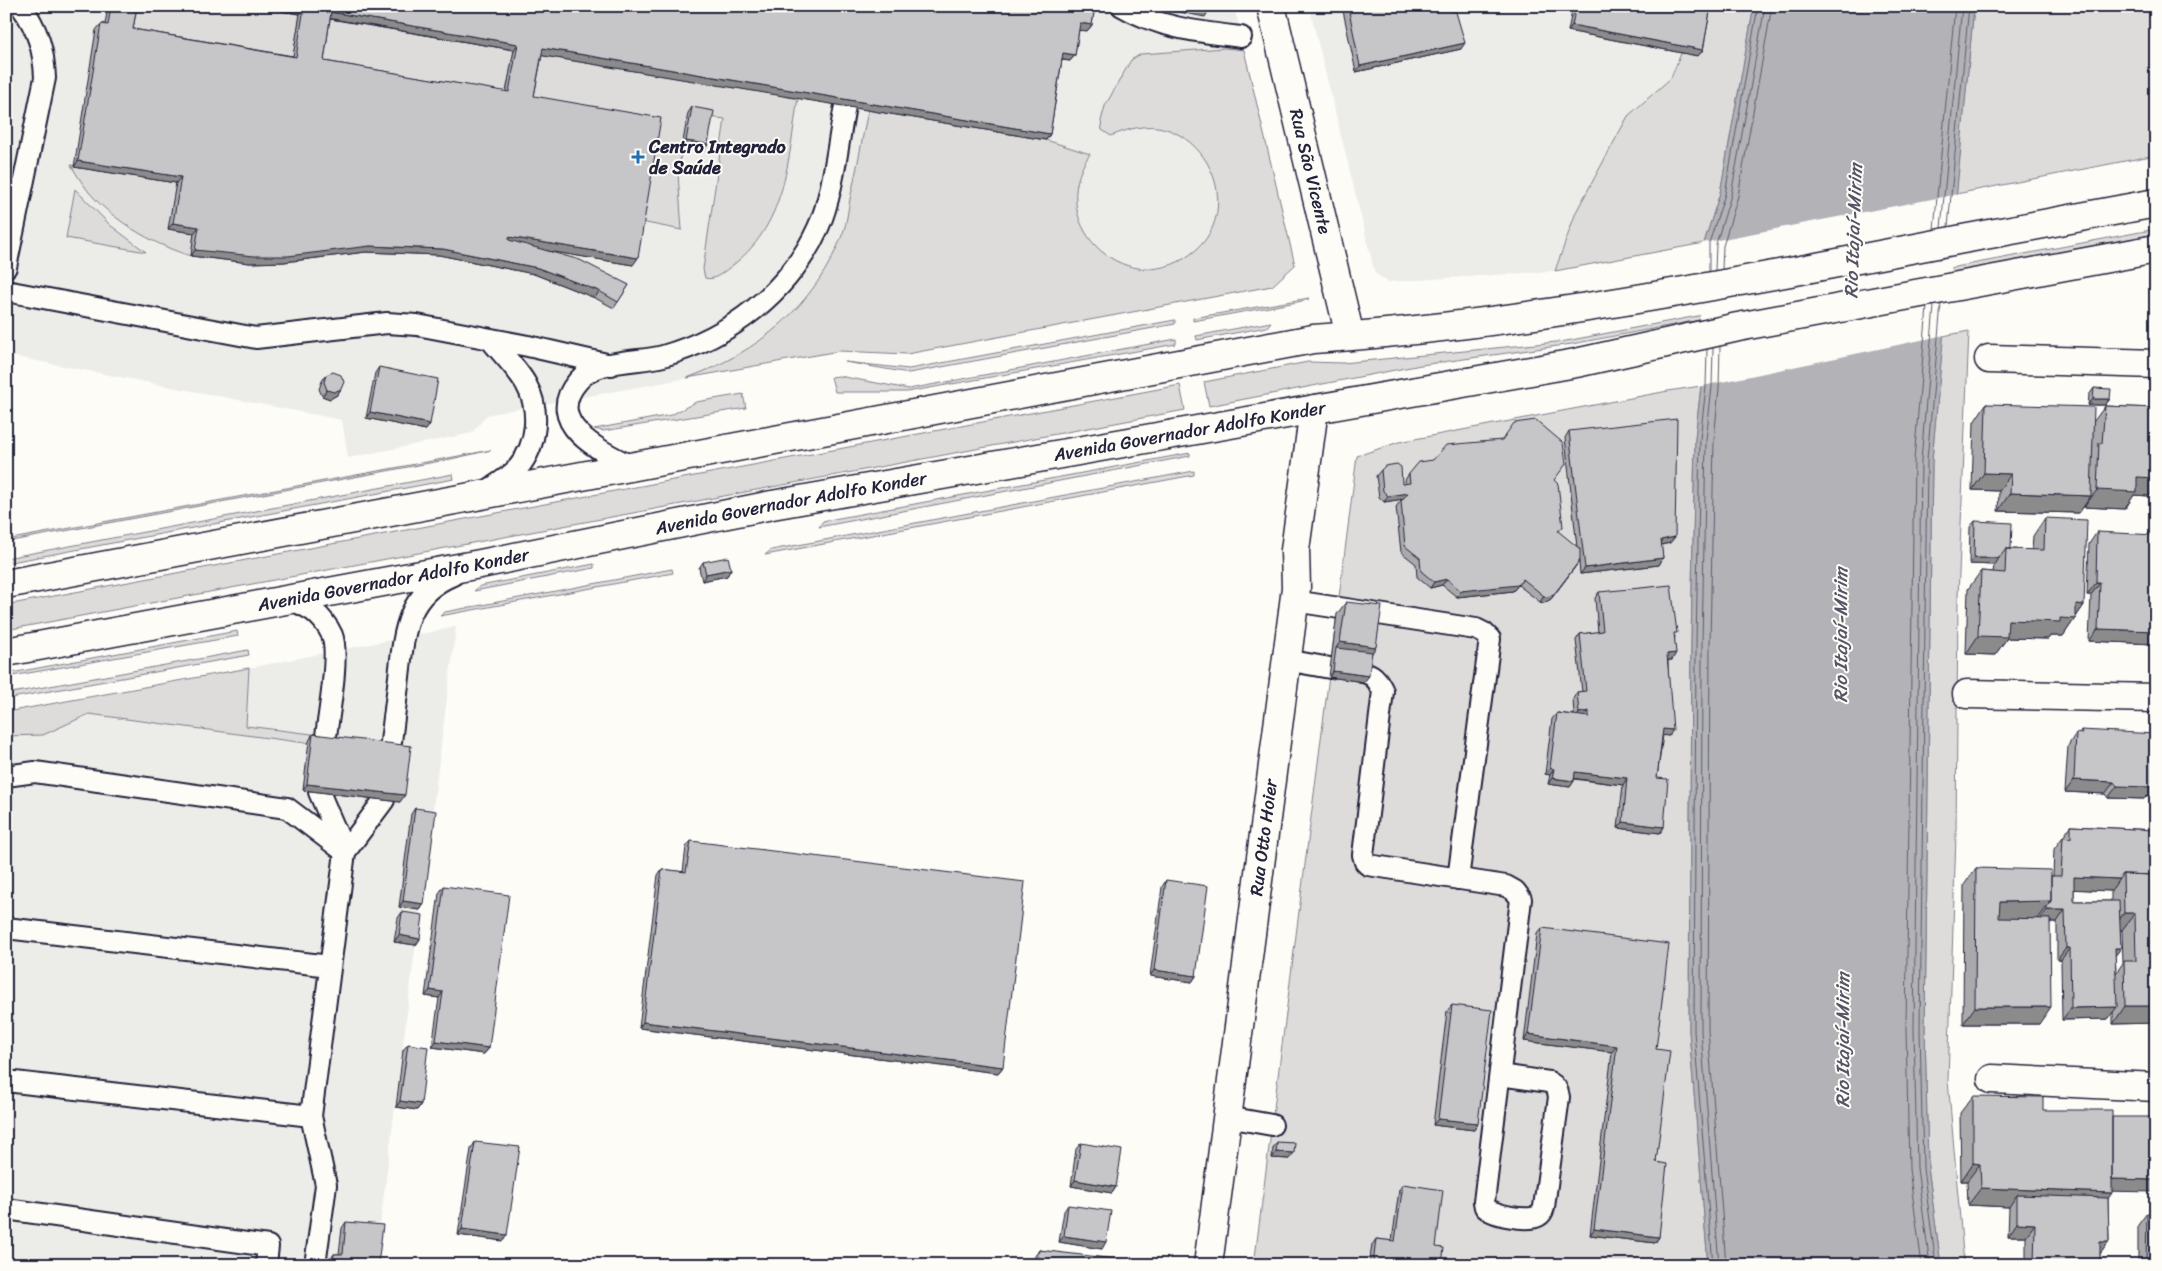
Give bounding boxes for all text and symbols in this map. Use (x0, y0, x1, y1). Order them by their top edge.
street label: Rua São Vicente (1280, 105, 1341, 238)
place label: Centro Integrado de Saúde (648, 131, 787, 184)
marker: Centro Integrado de Saúde (631, 150, 645, 164)
water label: Rio Itajaí-Mirim (1834, 161, 1872, 299)
street label: Avenida Governador Adolfo Konder (1050, 391, 1330, 471)
street label: Avenida Governador Adolfo Konder (651, 462, 931, 544)
street label: Avenida Governador Adolfo Konder (254, 538, 533, 621)
water label: Rio Itajaí-Mirim (1824, 565, 1857, 702)
street label: Rua Otto Hoier (1240, 776, 1287, 898)
water label: Rio Itajaí-Mirim (1826, 970, 1859, 1107)

